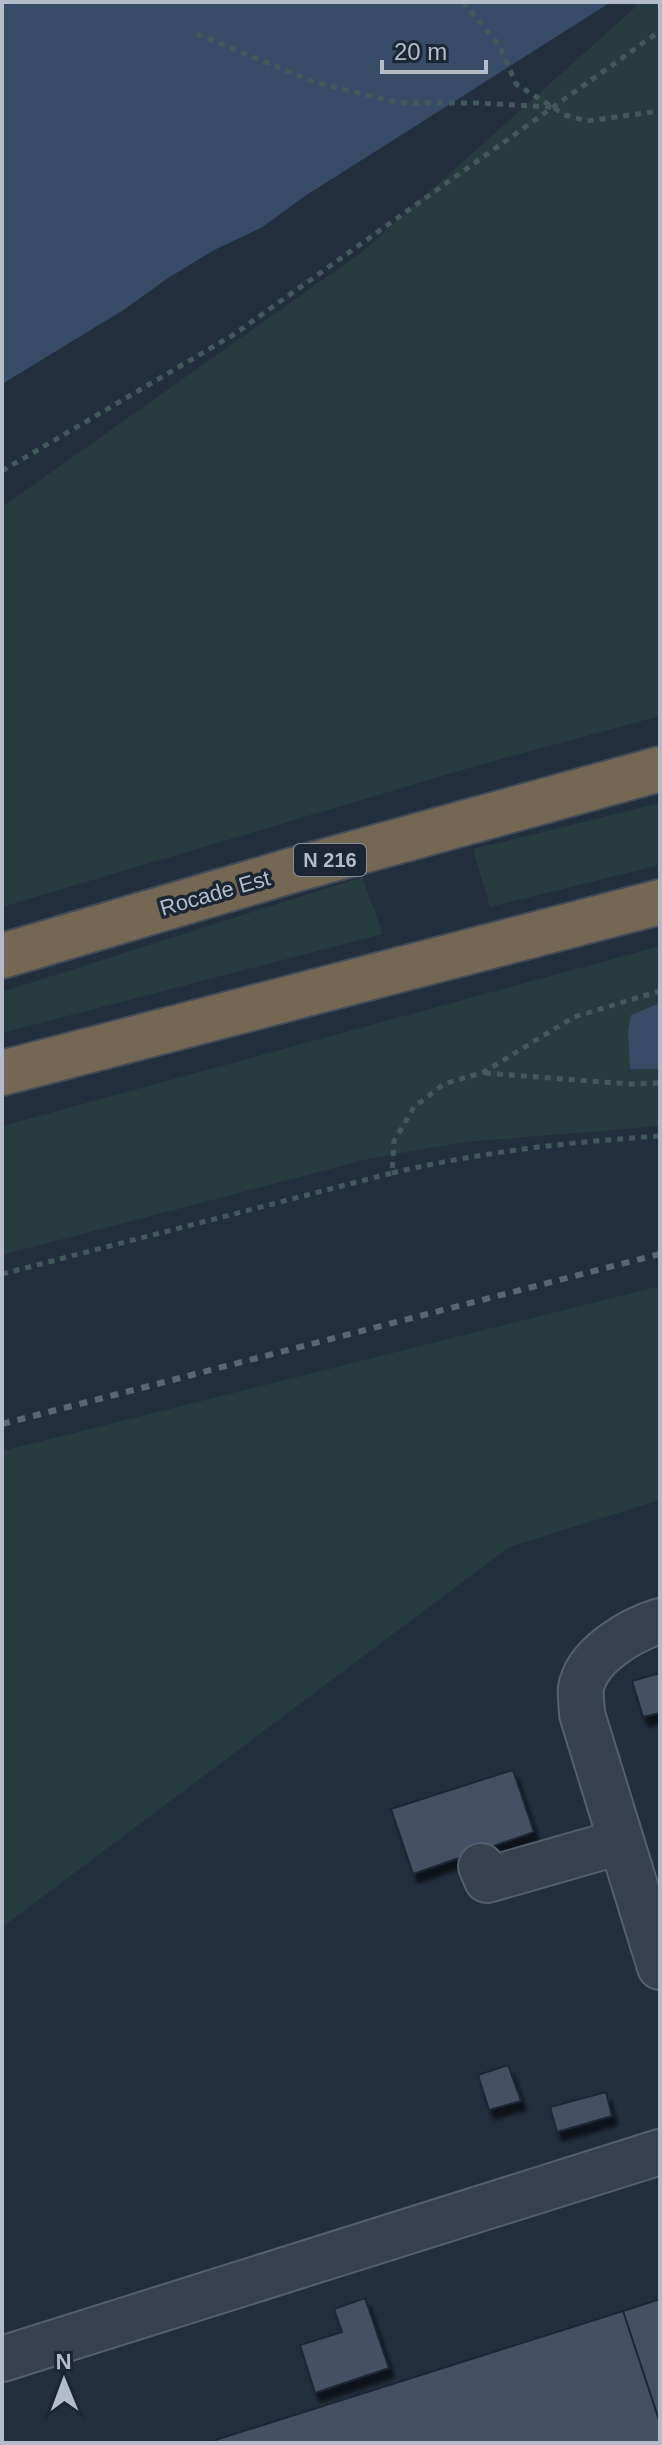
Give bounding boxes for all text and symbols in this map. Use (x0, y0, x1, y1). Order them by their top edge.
scale bar (382, 24, 486, 74)
text: 20 m (394, 38, 447, 65)
road number: N 216 (294, 844, 366, 876)
street label: Rocade Est (157, 865, 273, 921)
north arrow (24, 2341, 104, 2421)
text: N (55, 2349, 72, 2374)

